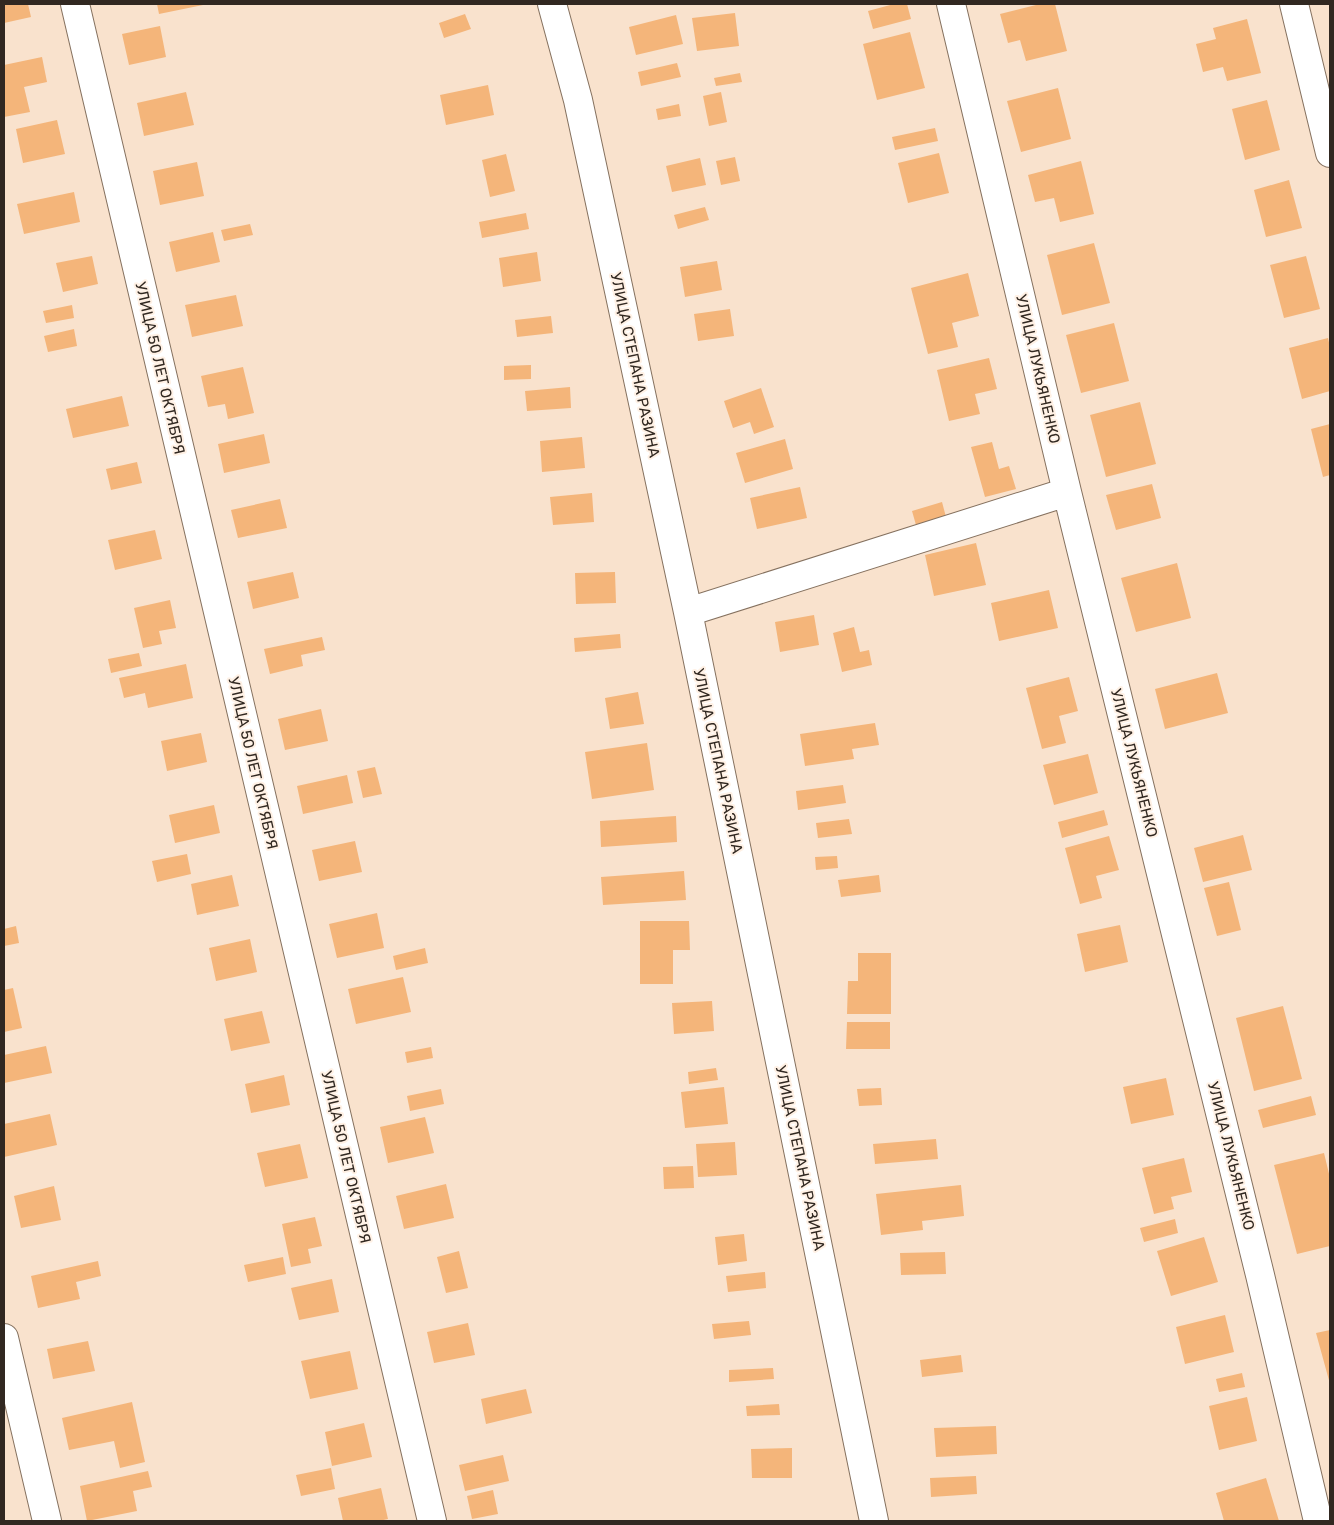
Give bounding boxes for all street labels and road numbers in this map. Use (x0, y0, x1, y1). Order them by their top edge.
street label: УЛИЦА СТЕПАНА РАЗИНА (607, 271, 663, 459)
street label: УЛИЦА 50 ЛЕТ ОКТЯБРЯ (131, 280, 189, 456)
street label: УЛИЦА ЛУКЬЯНЕНКО (1012, 293, 1064, 445)
street label: УЛИЦА СТЕПАНА РАЗИНА (690, 667, 746, 855)
street label: УЛИЦА 50 ЛЕТ ОКТЯБРЯ (224, 675, 282, 851)
street label: УЛИЦА ЛУКЬЯНЕНКО (1107, 687, 1161, 839)
street label: УЛИЦА СТЕПАНА РАЗИНА (772, 1064, 828, 1252)
street label: УЛИЦА 50 ЛЕТ ОКТЯБРЯ (317, 1069, 375, 1245)
street label: УЛИЦА ЛУКЬЯНЕНКО (1204, 1080, 1258, 1232)

